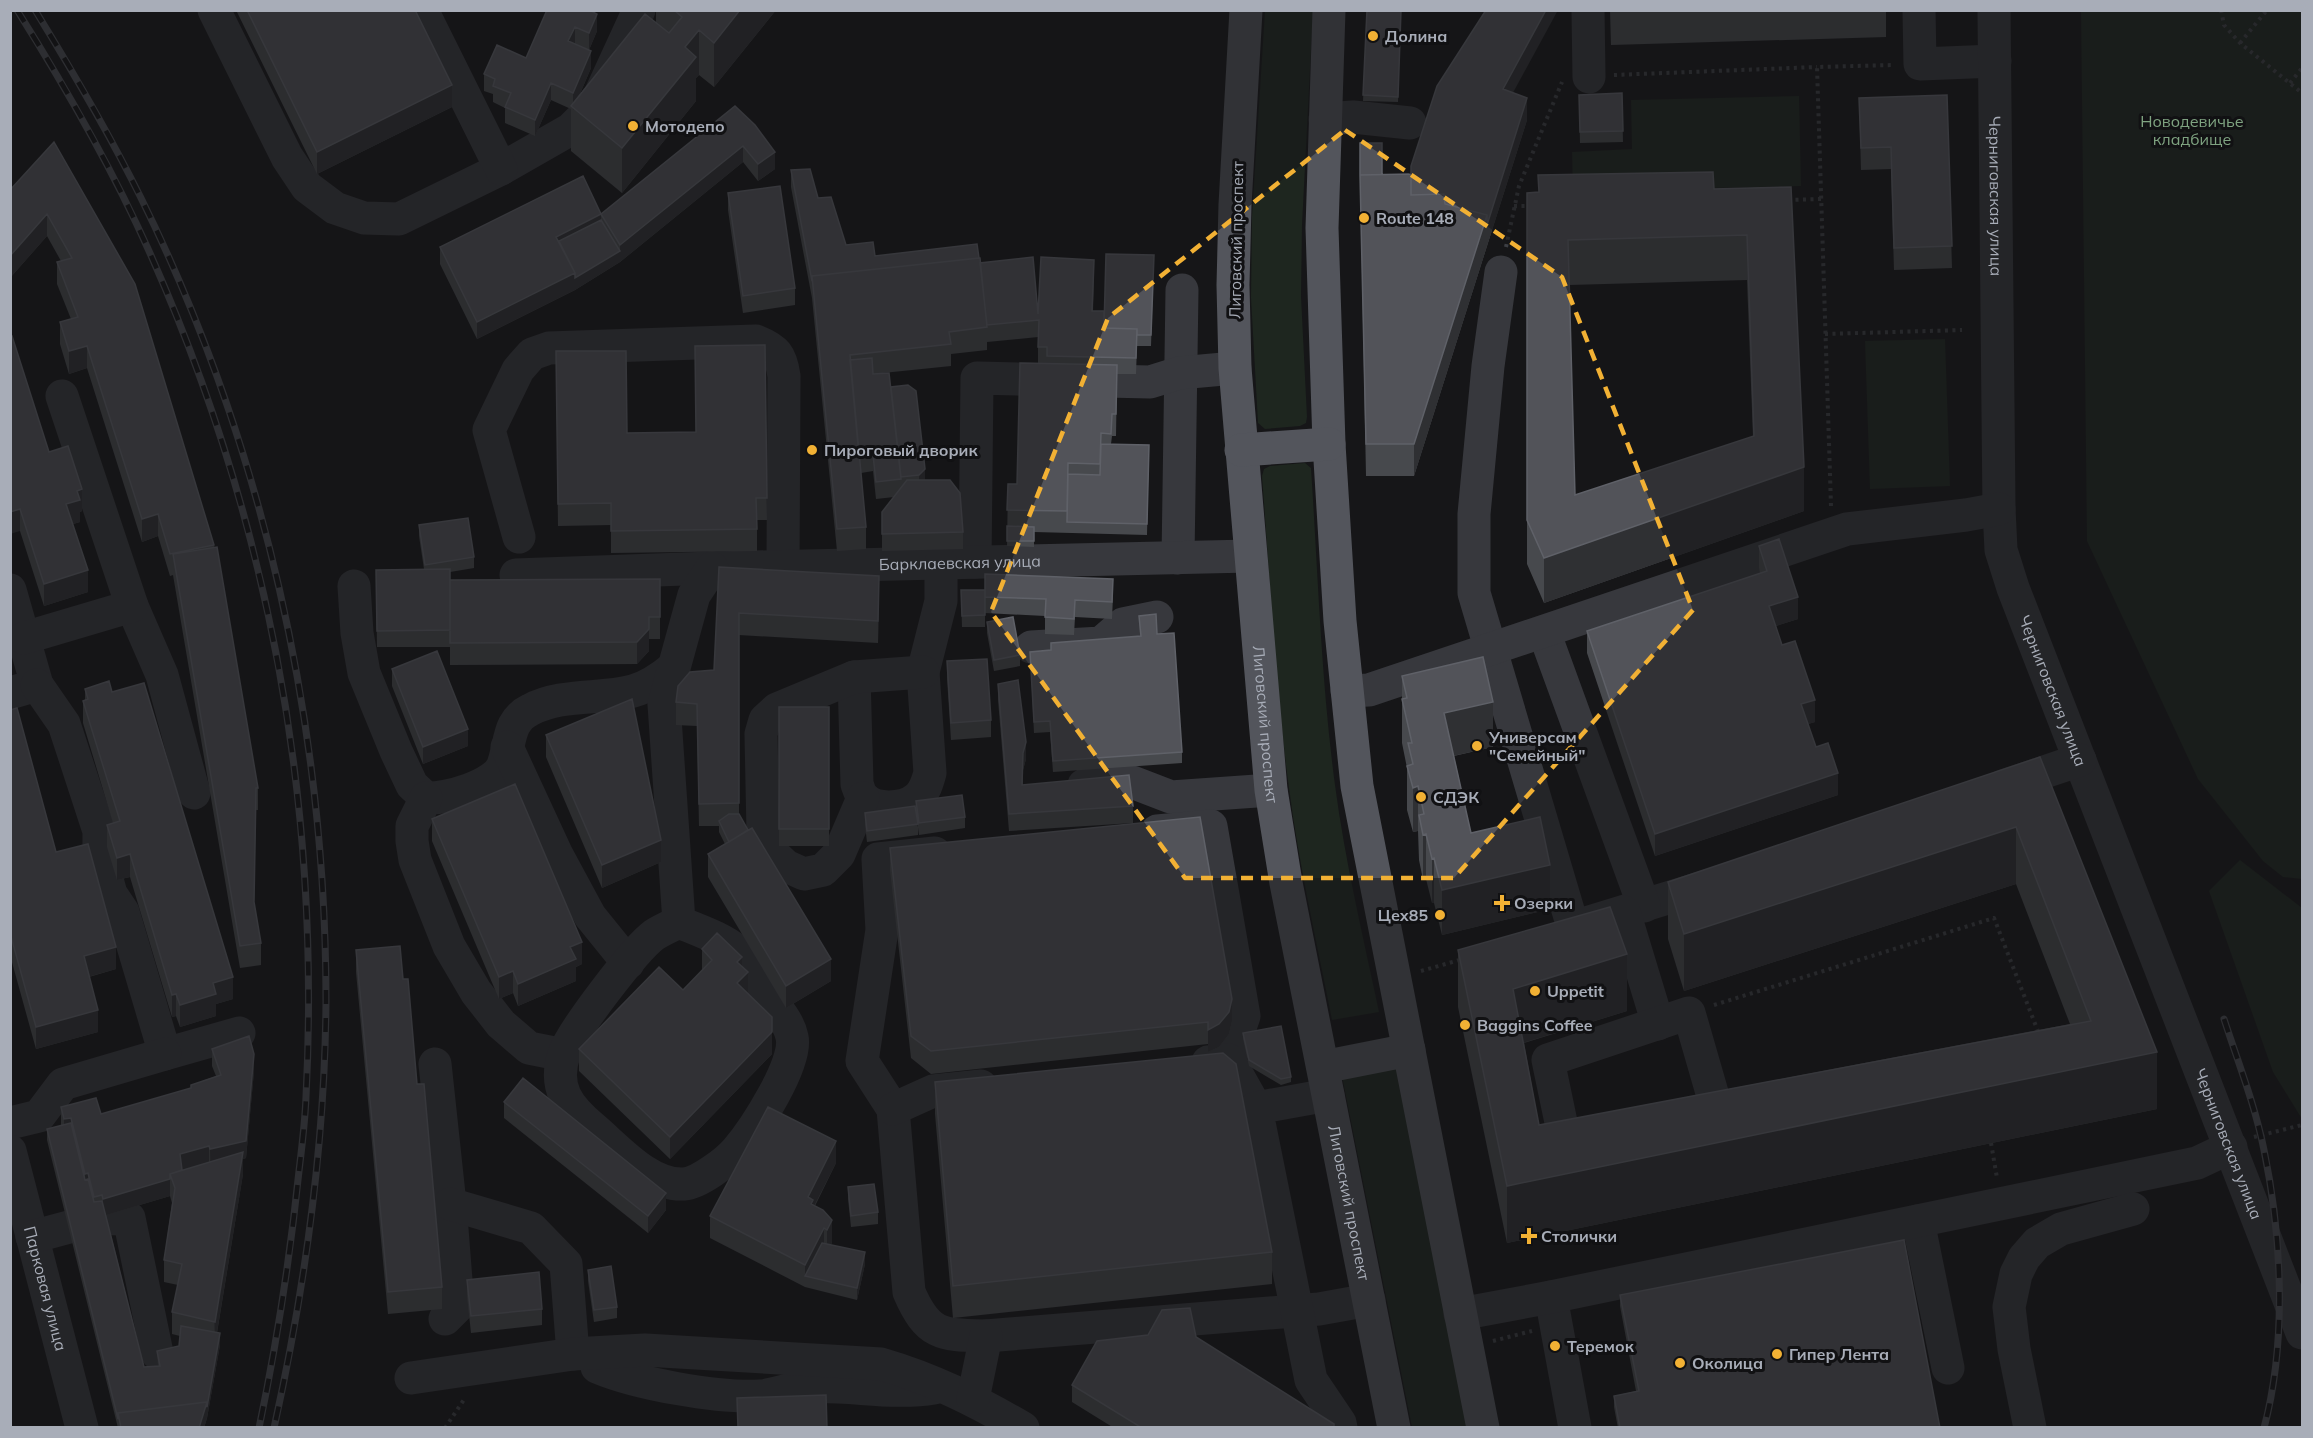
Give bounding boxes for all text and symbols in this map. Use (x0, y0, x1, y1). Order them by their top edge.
place label: Долина (1385, 26, 1447, 46)
marker: Долина (1366, 29, 1380, 43)
park label: Новодевичье кладбище (2140, 111, 2244, 149)
place label: Мотодепо (645, 116, 725, 136)
street label: Черниговская улица (1985, 116, 2007, 276)
marker: Мотодепо (626, 119, 640, 133)
street label: Лиговский проспект (1225, 160, 1247, 319)
place label: Route 148 (1376, 208, 1454, 228)
marker: Route 148 (1357, 211, 1371, 225)
place label: Пироговый дворик (824, 440, 978, 460)
marker: Пироговый дворик (805, 443, 819, 457)
street label: Барклаевская улица (879, 551, 1041, 574)
street label: Черниговская улица (2014, 612, 2091, 769)
street label: Лиговский проспект (1249, 645, 1283, 805)
place label: Универсам "Семейный" (1488, 727, 1585, 765)
marker: Универсам "Семейный" (1470, 739, 1484, 753)
place label: СДЭК (1433, 787, 1479, 807)
marker: СДЭК (1414, 790, 1428, 804)
place label: Озерки (1514, 893, 1573, 913)
marker: Озерки (1495, 896, 1509, 910)
place label: Цех85 (1378, 905, 1428, 925)
marker: Цех85 (1433, 908, 1447, 922)
place label: Uppetit (1547, 981, 1604, 1001)
marker: Uppetit (1528, 984, 1542, 998)
place label: Baggins Coffee (1477, 1015, 1593, 1035)
marker: Baggins Coffee (1458, 1018, 1472, 1032)
street label: Черниговская улица (2190, 1065, 2267, 1222)
street label: Лиговский проспект (1324, 1123, 1375, 1283)
street label: Парковая улица (20, 1224, 72, 1353)
place label: Столички (1541, 1226, 1617, 1246)
marker: Столички (1522, 1229, 1536, 1243)
place label: Теремок (1567, 1336, 1635, 1356)
marker: Теремок (1548, 1339, 1562, 1353)
place label: Гипер Лента (1789, 1344, 1889, 1364)
marker: Гипер Лента (1770, 1347, 1784, 1361)
place label: Околица (1692, 1353, 1763, 1373)
marker: Околица (1673, 1356, 1687, 1370)

